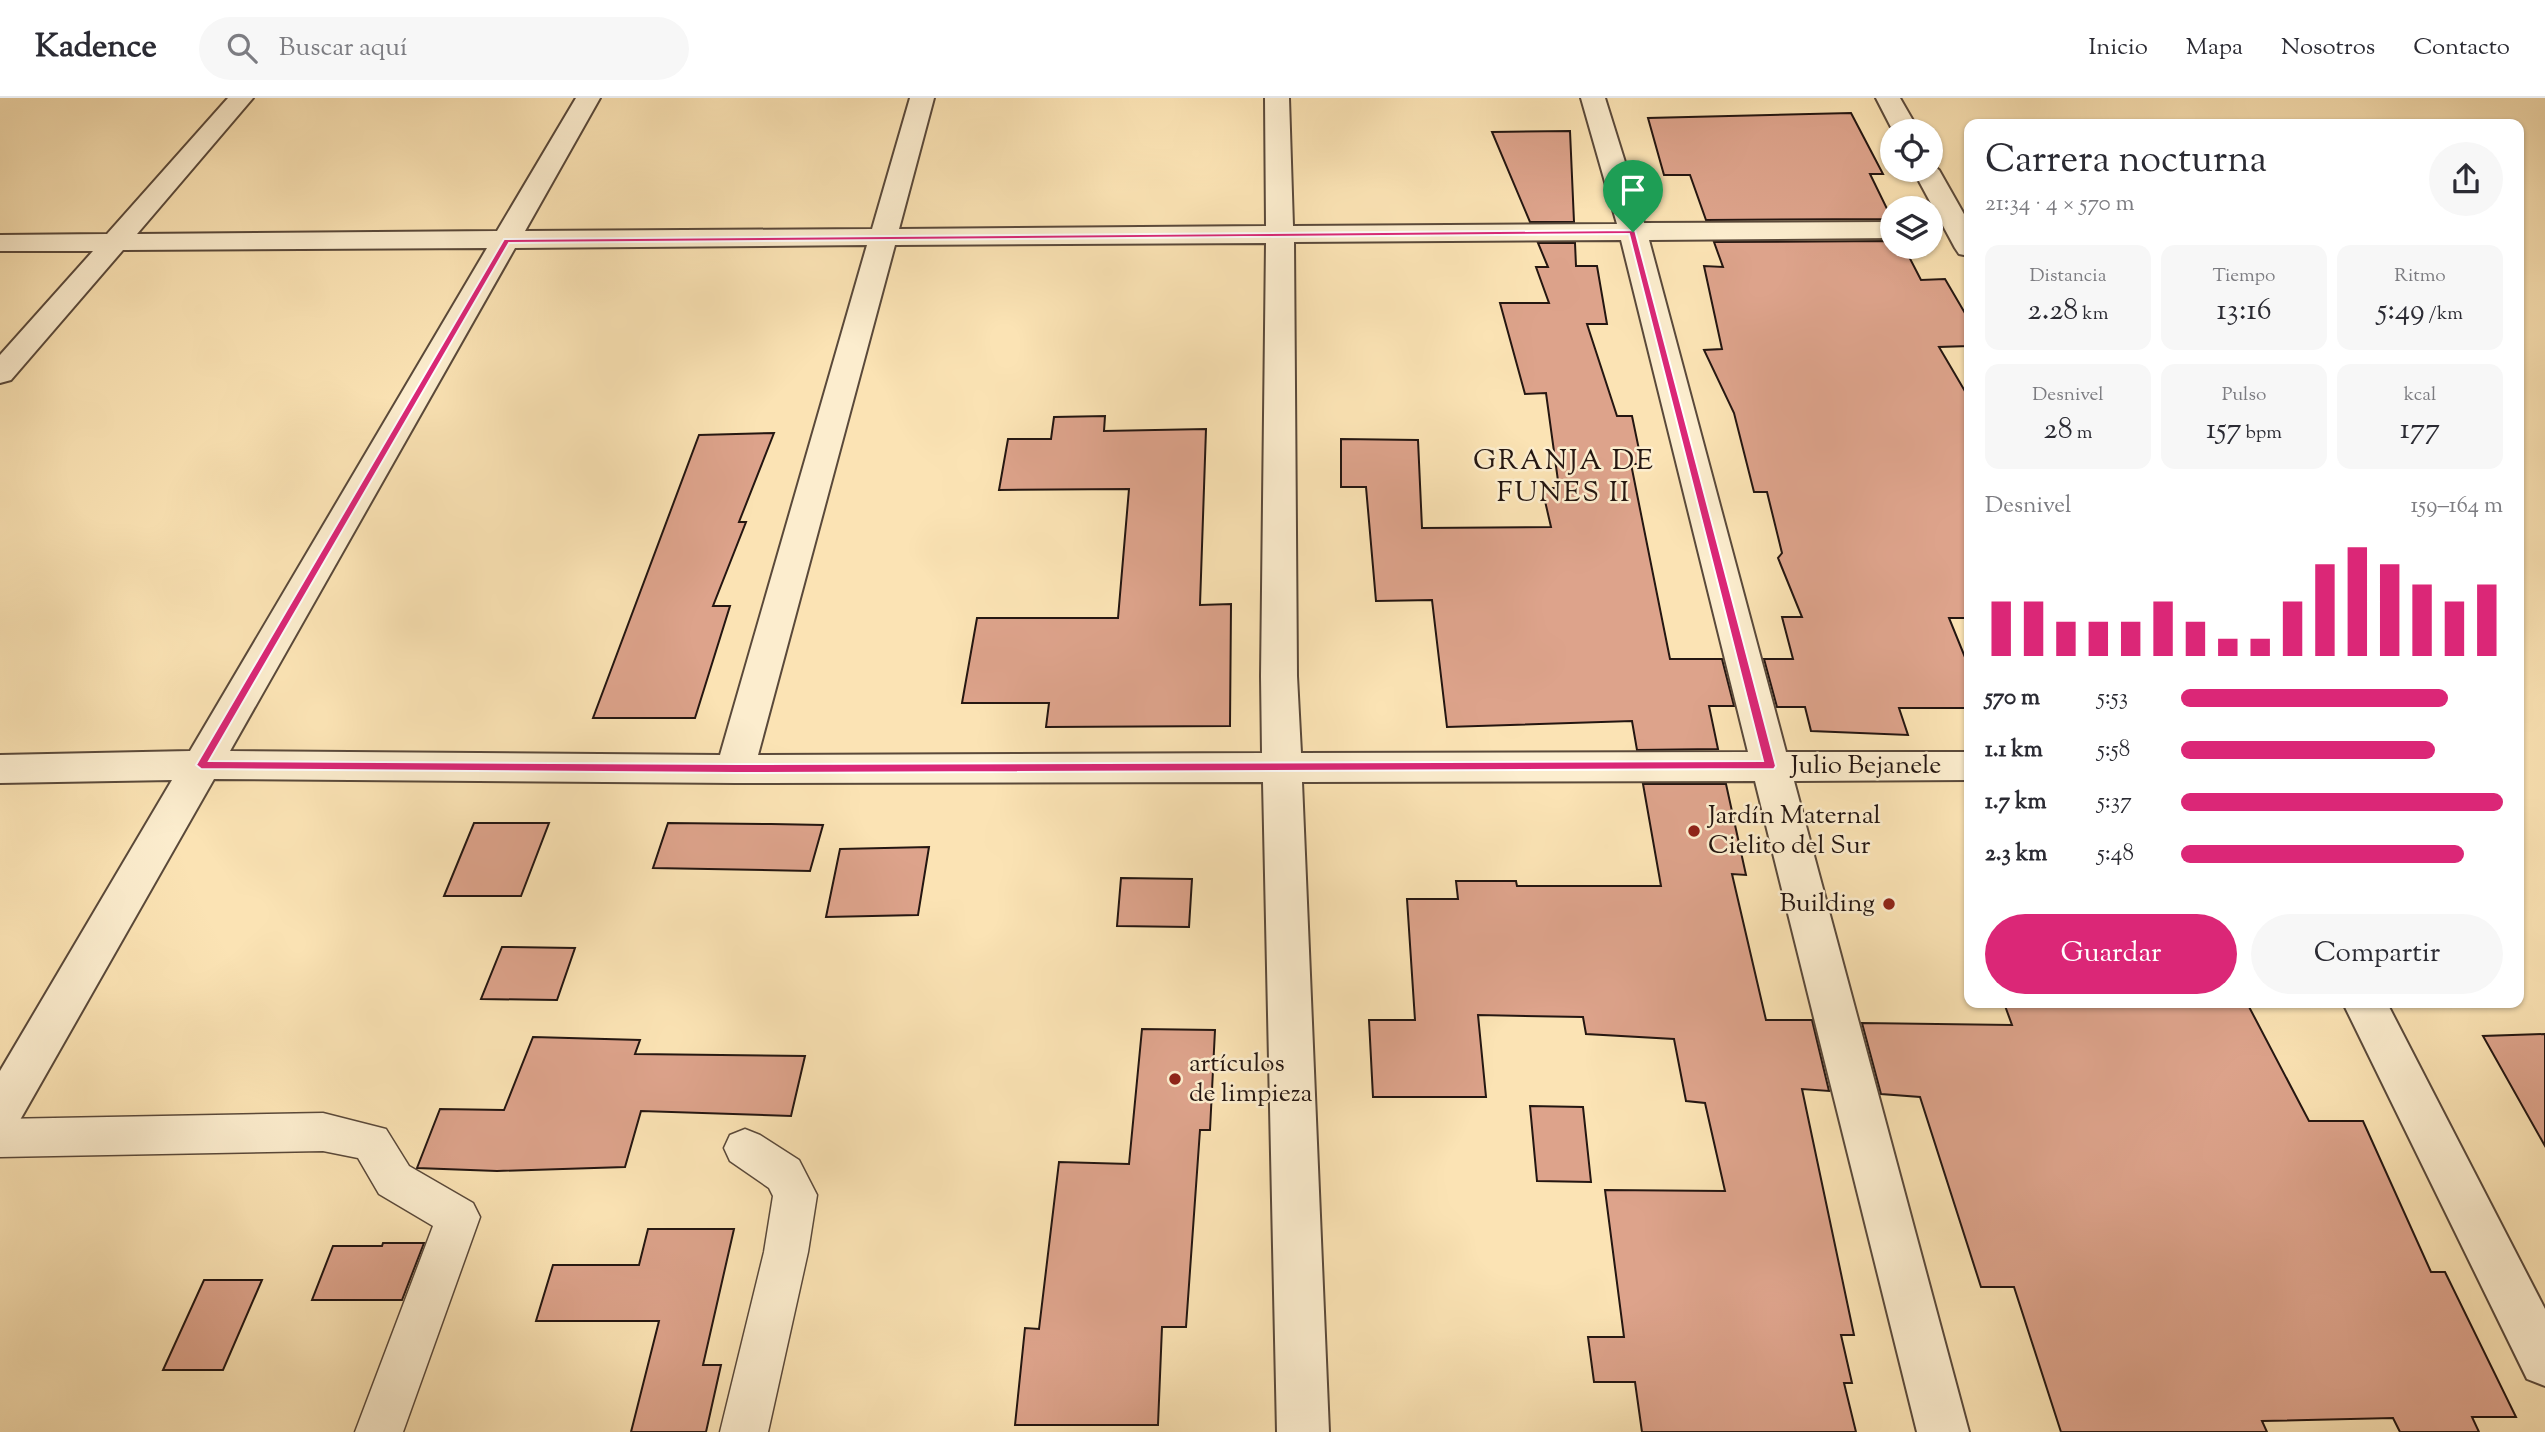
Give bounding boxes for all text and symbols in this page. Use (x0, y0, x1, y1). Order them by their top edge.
search box (199, 17, 689, 80)
text: Kadence (35, 24, 157, 72)
icon: search (223, 29, 261, 67)
text: Buscar aquí (279, 30, 407, 67)
text: Inicio (2088, 31, 2148, 65)
text: Mapa (2186, 31, 2243, 65)
text: Nosotros (2281, 31, 2375, 65)
text: Contacto (2413, 31, 2510, 65)
map controls (1880, 119, 1943, 259)
button: locate (1880, 119, 1943, 182)
text: Carrera nocturna (1985, 135, 2267, 189)
button: share (2429, 142, 2503, 216)
pin (1603, 160, 1663, 232)
icon: arrive (1614, 171, 1652, 209)
text: 21:34 · 4 × 570 m (1985, 188, 2135, 221)
button: layers (1880, 196, 1943, 259)
text: Distancia (2030, 263, 2106, 290)
text: Tiempo (2212, 263, 2276, 290)
text: Ritmo (2394, 263, 2446, 290)
text: 2.28 (2028, 290, 2078, 333)
text: 13:16 (2216, 290, 2272, 333)
text: 5:49 (2377, 290, 2425, 333)
text: km (2078, 301, 2108, 328)
text: /km (2425, 301, 2463, 328)
text: Desnivel (2032, 382, 2104, 409)
text: Pulso (2222, 382, 2266, 409)
text: kcal (2404, 382, 2436, 409)
text: 28 (2044, 409, 2073, 452)
text: 157 (2206, 409, 2241, 452)
text: 177 (2400, 409, 2440, 452)
text: m (2073, 420, 2092, 447)
text: bpm (2241, 420, 2282, 447)
district label: GRANJA DE FUNES II (1473, 442, 1655, 514)
text: Desnivel (1985, 490, 2071, 523)
text: 159–164 m (2411, 490, 2503, 523)
text: 570 m (1985, 682, 2040, 715)
text: 5:53 (2097, 682, 2128, 715)
text: 1.1 km (1985, 734, 2043, 767)
text: 5:58 (2097, 734, 2130, 767)
street label: Julio Bejanele (1789, 748, 1941, 785)
text: 1.7 km (1985, 786, 2047, 819)
text: 5:37 (2097, 786, 2132, 819)
place label: Jardín Maternal Cielito del Sur (1706, 798, 1881, 865)
marker: Jardín Maternal Cielito del Sur (1686, 823, 1702, 839)
text: 2.3 km (1985, 838, 2047, 871)
text: 5:48 (2097, 838, 2134, 871)
place label: Building (1779, 886, 1875, 923)
marker: Building (1881, 896, 1897, 912)
button: Guardar (1985, 914, 2237, 994)
button: Compartir (2251, 914, 2503, 994)
place label: artículos de limpieza (1189, 1046, 1313, 1113)
marker: artículos de limpieza (1167, 1071, 1183, 1087)

